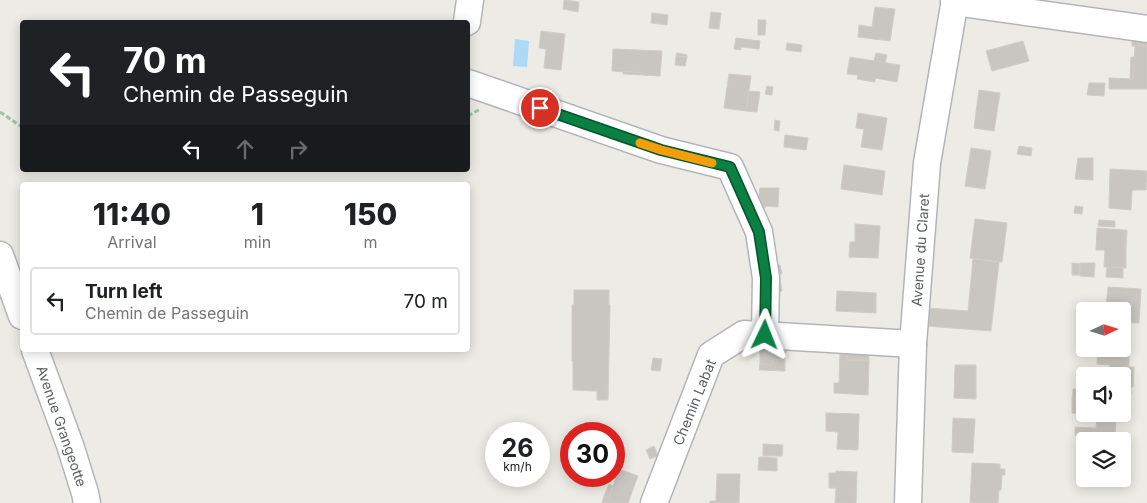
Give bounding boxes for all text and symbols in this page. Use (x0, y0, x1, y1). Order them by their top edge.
text: 70 m (123, 39, 207, 81)
icon: left (40, 40, 105, 105)
text: Chemin de Passeguin (123, 81, 348, 107)
pin (519, 87, 561, 129)
icon: arrive (526, 94, 554, 122)
icon: left (178, 135, 206, 163)
icon: ahead (231, 135, 259, 163)
icon: right (284, 135, 312, 163)
street label: Avenue du Claret (908, 193, 932, 307)
text: 11:40 (93, 196, 171, 232)
text: 1 (251, 196, 264, 232)
text: 150 (344, 196, 397, 232)
text: Arrival (107, 232, 157, 252)
text: min (244, 232, 271, 252)
text: m (364, 232, 378, 252)
text: Turn left (85, 280, 163, 303)
icon: left (42, 287, 70, 315)
text: 70 m (404, 290, 448, 313)
north arrow (1076, 302, 1131, 358)
map controls (1076, 302, 1131, 487)
text: Chemin de Passeguin (85, 303, 249, 323)
position arrow (738, 308, 790, 360)
street label: Chemin Labat (669, 356, 719, 448)
street label: Avenue Grangeotte (33, 363, 91, 489)
button: sound (1076, 367, 1131, 422)
speed limit sign: 30 (560, 422, 625, 487)
button: layers (1076, 432, 1131, 487)
text: 26 (502, 433, 533, 463)
text: km/h (503, 459, 532, 474)

